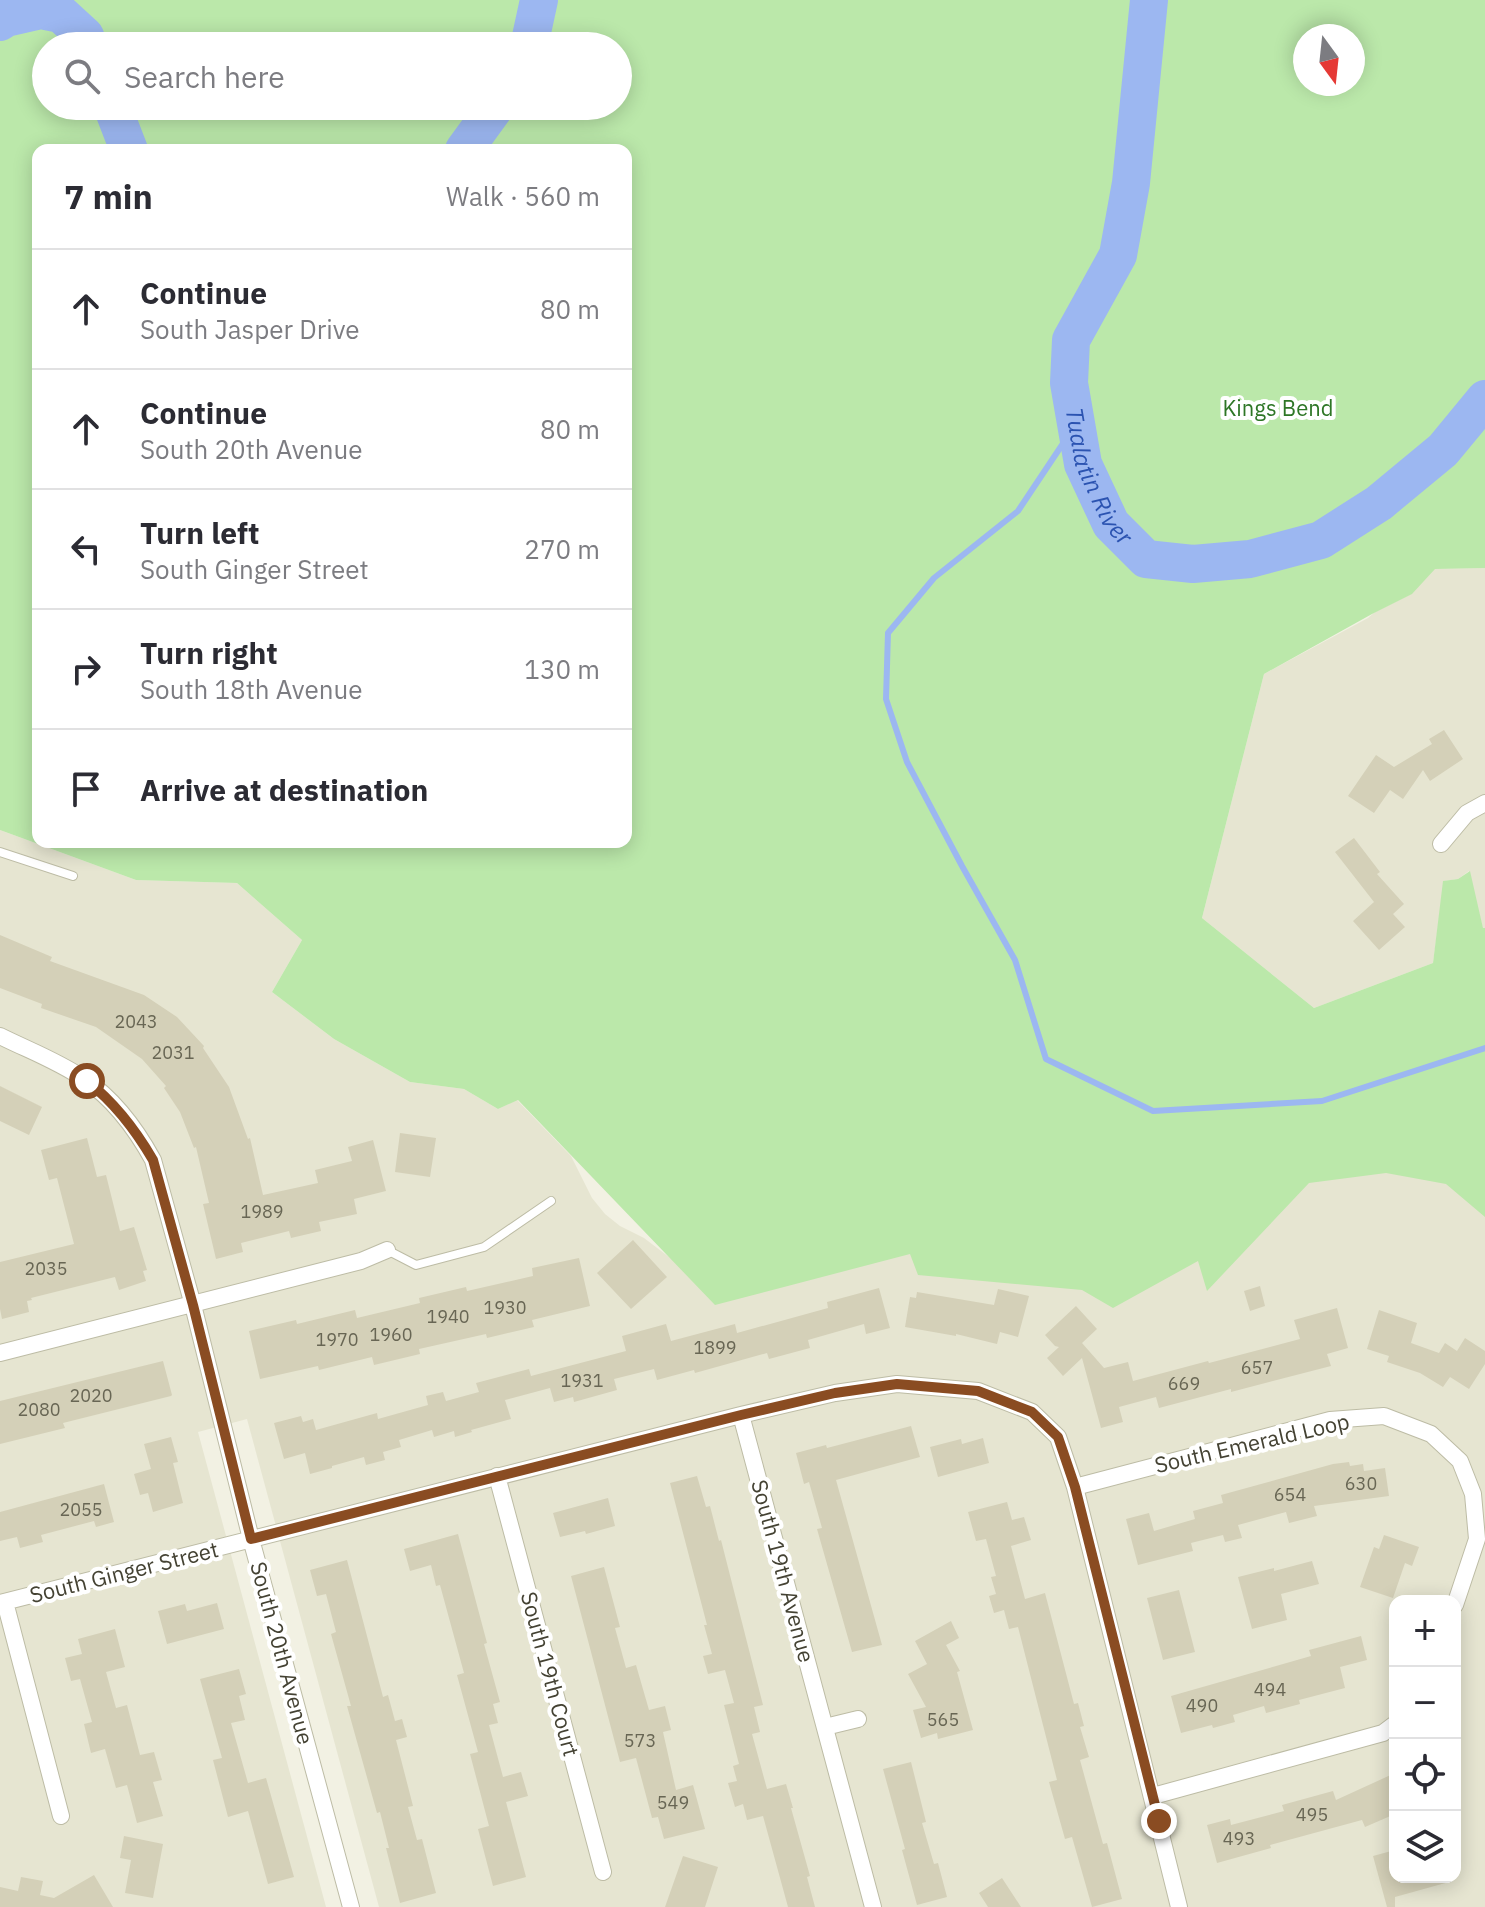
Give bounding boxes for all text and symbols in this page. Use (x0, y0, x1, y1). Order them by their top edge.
north arrow (1293, 24, 1365, 96)
search box (32, 32, 632, 120)
icon: search (60, 54, 104, 98)
text: Search here (124, 57, 285, 96)
text: 7 min (64, 174, 153, 218)
text: Walk · 560 m (446, 179, 600, 213)
text: Continue (140, 273, 267, 312)
icon: ahead (64, 287, 108, 331)
text: 80 m (540, 292, 600, 326)
text: South Jasper Drive (140, 312, 360, 346)
text: Continue (140, 393, 267, 432)
park label: Kings Bend (1222, 393, 1334, 422)
water label: Tualatin River (1059, 405, 1141, 552)
icon: ahead (64, 407, 108, 451)
text: 80 m (540, 412, 600, 446)
text: South 20th Avenue (140, 432, 363, 466)
text: Turn left (140, 513, 259, 552)
icon: left (64, 527, 108, 571)
text: 270 m (524, 532, 600, 566)
text: South Ginger Street (140, 552, 369, 586)
text: Turn right (140, 633, 278, 672)
icon: right (64, 647, 108, 691)
text: 130 m (524, 652, 600, 686)
text: South 18th Avenue (140, 672, 363, 706)
icon: arrive (64, 767, 108, 811)
text: Arrive at destination (140, 770, 428, 809)
house number: 2043 (114, 1010, 158, 1033)
house number: 2031 (151, 1041, 195, 1064)
route start (69, 1063, 105, 1099)
house number: 1989 (240, 1200, 284, 1223)
house number: 2035 (24, 1257, 68, 1280)
house number: 1930 (483, 1296, 527, 1319)
house number: 1940 (426, 1305, 470, 1328)
house number: 1960 (369, 1323, 413, 1346)
house number: 1970 (315, 1328, 359, 1351)
house number: 1899 (693, 1336, 737, 1359)
house number: 657 (1241, 1356, 1273, 1379)
house number: 1931 (560, 1369, 604, 1392)
house number: 669 (1168, 1372, 1200, 1395)
house number: 2020 (69, 1384, 113, 1407)
house number: 2080 (17, 1398, 61, 1421)
street label: South Emerald Loop (1152, 1406, 1352, 1479)
house number: 630 (1345, 1472, 1377, 1495)
street label: South 19th Avenue (745, 1476, 822, 1666)
house number: 654 (1274, 1483, 1306, 1506)
house number: 2055 (59, 1498, 103, 1521)
street label: South Ginger Street (27, 1534, 221, 1609)
street label: South 20th Avenue (244, 1558, 321, 1748)
street label: South 19th Court (515, 1588, 586, 1759)
map controls (1389, 1595, 1461, 1883)
button: + (1389, 1595, 1461, 1667)
button: − (1389, 1667, 1461, 1739)
house number: 494 (1254, 1678, 1286, 1701)
house number: 490 (1186, 1694, 1218, 1717)
house number: 565 (927, 1708, 959, 1731)
house number: 573 (624, 1729, 656, 1752)
button: locate (1389, 1739, 1461, 1811)
house number: 549 (657, 1791, 689, 1814)
route end (1141, 1803, 1177, 1839)
house number: 495 (1296, 1803, 1328, 1826)
button: layers (1389, 1811, 1461, 1883)
house number: 493 (1223, 1827, 1255, 1850)

